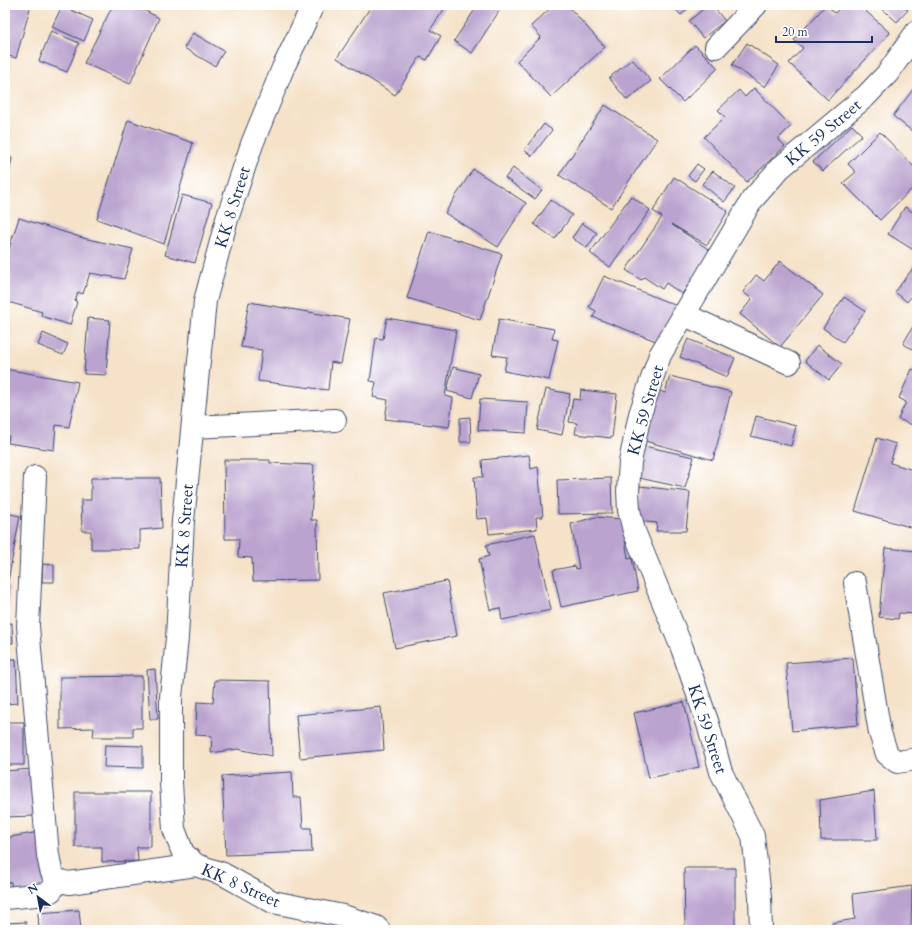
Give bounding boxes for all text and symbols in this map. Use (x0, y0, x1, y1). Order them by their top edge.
scale bar (776, 18, 872, 44)
text: 20 m (782, 24, 809, 40)
street label: KK 59 Street (780, 93, 867, 171)
street label: KK 8 Street (209, 163, 256, 251)
street label: KK 59 Street (622, 362, 669, 458)
street label: KK 8 Street (170, 483, 199, 569)
street label: KK 59 Street (682, 681, 733, 777)
street label: KK 8 Street (198, 858, 284, 913)
north arrow (18, 877, 58, 917)
text: N (25, 880, 41, 898)

